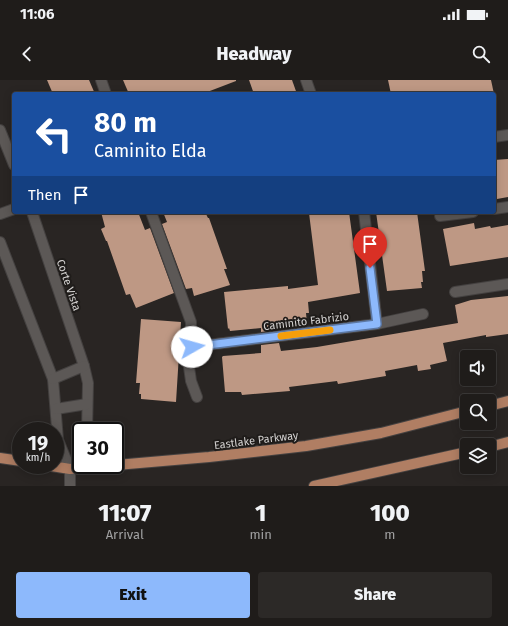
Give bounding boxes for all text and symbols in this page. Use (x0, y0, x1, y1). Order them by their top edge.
text: 11:06 (20, 5, 55, 23)
icon: back (16, 43, 38, 65)
text: Headway (217, 43, 291, 65)
icon: search (470, 43, 492, 65)
text: 80 m (94, 106, 157, 139)
icon: left (28, 108, 80, 160)
text: Caminito Elda (94, 140, 207, 162)
icon: arrive (70, 184, 92, 206)
text: Then (28, 186, 62, 204)
pin (353, 227, 387, 268)
icon: arrive (359, 233, 381, 255)
street label: Corte Vista (54, 258, 83, 313)
street label: Caminito Fabrizio (262, 310, 350, 333)
position arrow (171, 326, 213, 368)
map controls (460, 350, 496, 474)
button: sound (460, 350, 496, 386)
button: search (460, 394, 496, 430)
speed limit sign: 30 (72, 422, 124, 474)
street label: Eastlake Parkway (213, 429, 300, 452)
text: 19 (28, 431, 48, 455)
button: layers (460, 438, 496, 474)
text: km/h (26, 452, 50, 464)
text: 11:07 (98, 499, 151, 527)
text: 1 (255, 499, 266, 527)
text: 100 (370, 499, 410, 527)
text: Arrival (106, 527, 144, 542)
text: min (249, 527, 272, 542)
text: m (384, 527, 396, 542)
button: Exit (16, 572, 250, 618)
button: Share (258, 572, 492, 618)

